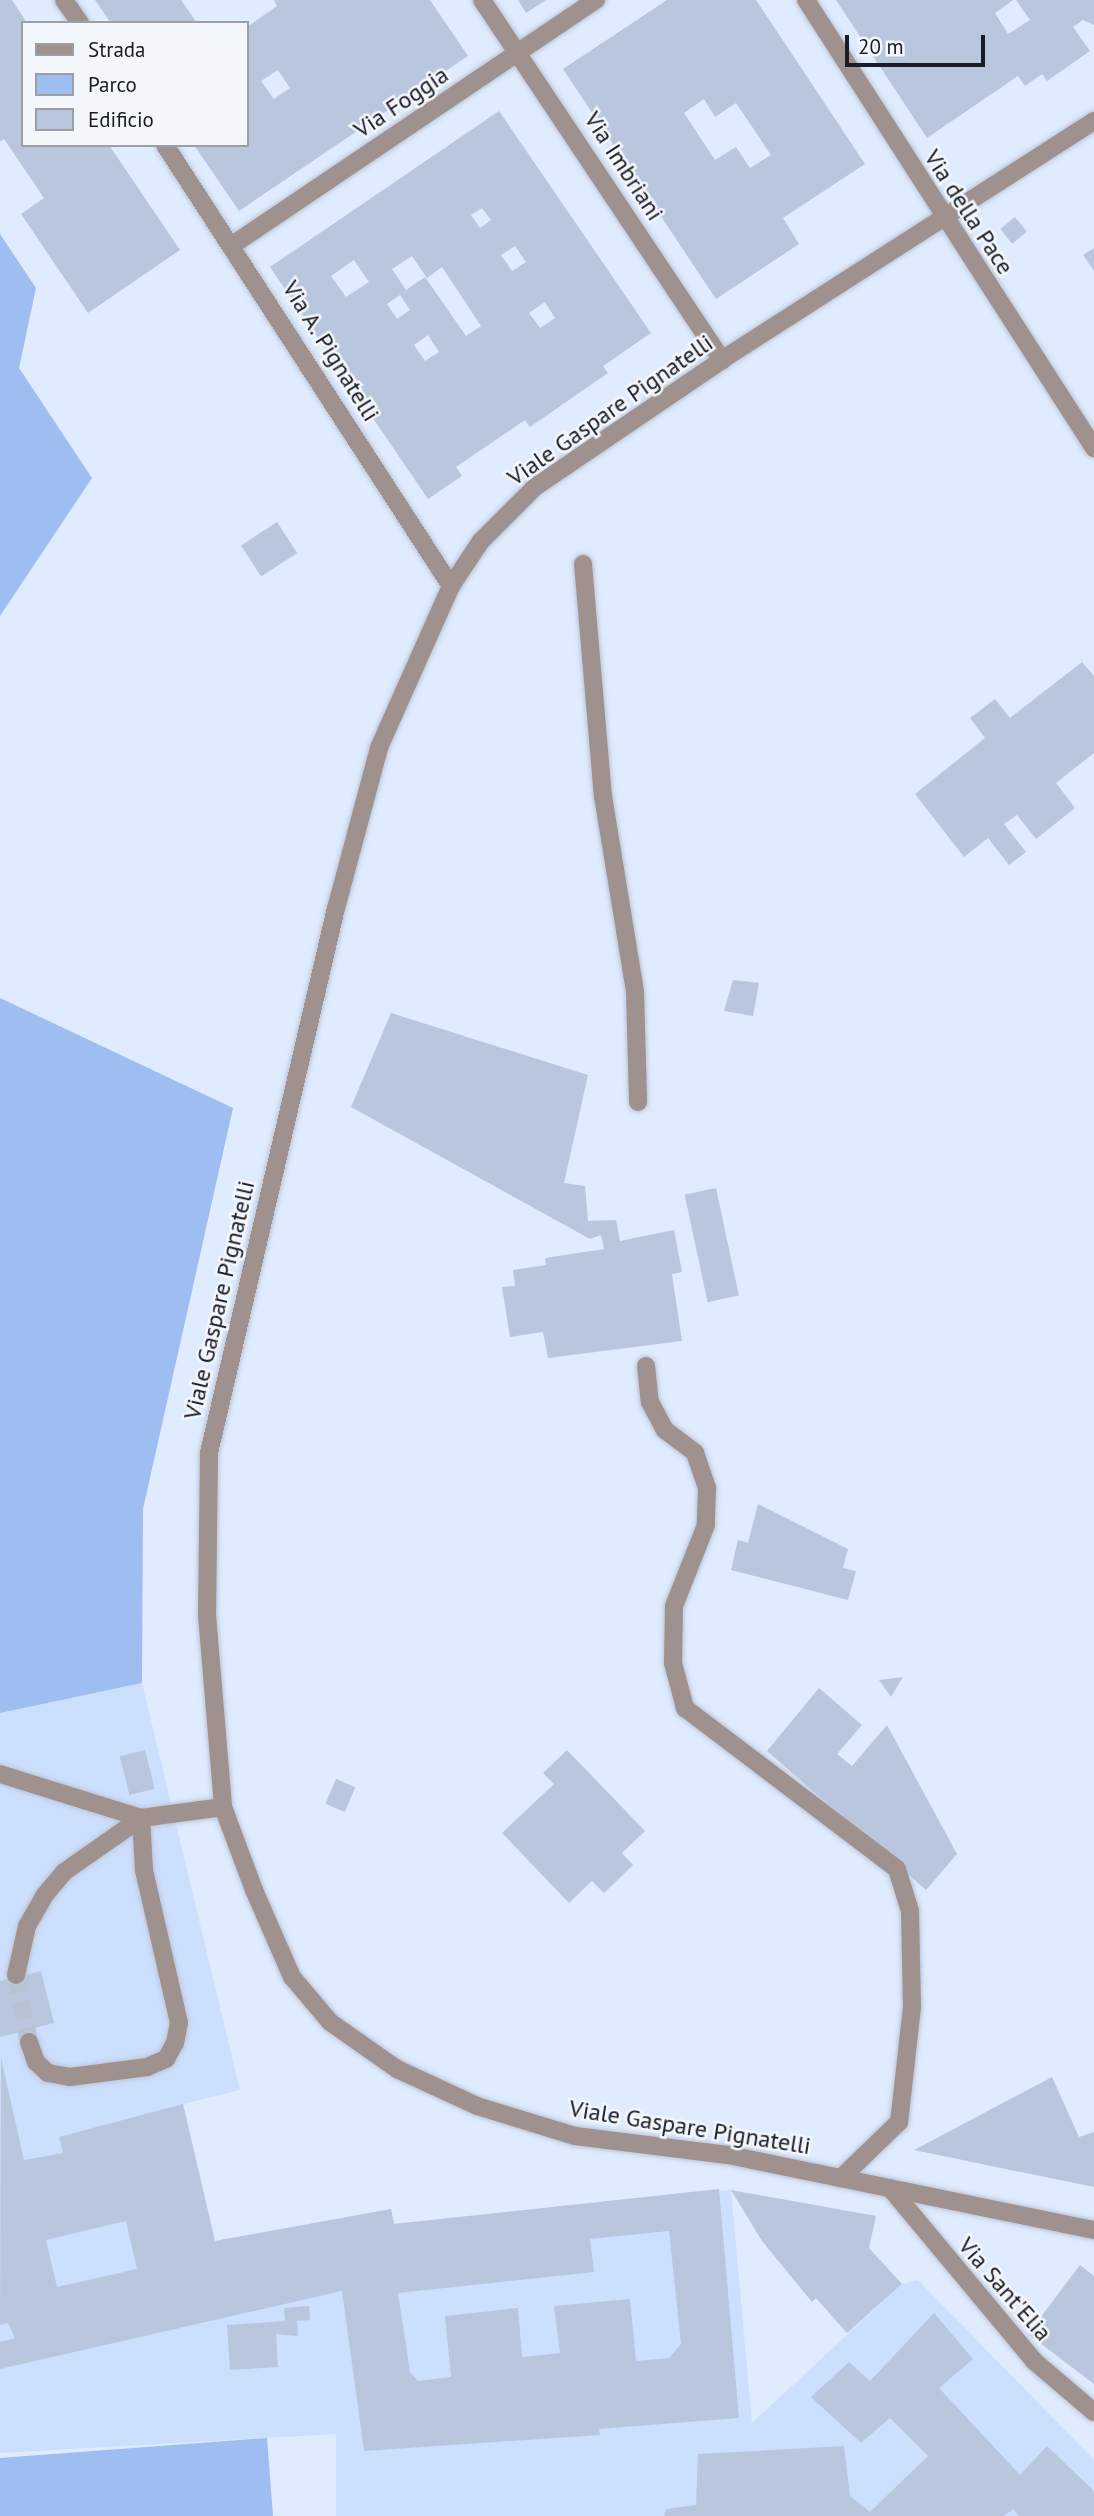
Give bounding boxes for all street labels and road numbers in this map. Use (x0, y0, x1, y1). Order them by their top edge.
street label: Via Foggia (348, 60, 454, 144)
street label: Via Imbriani (578, 106, 670, 226)
street label: Via della Pace (918, 144, 1020, 280)
street label: Via A. Pignatelli (276, 274, 386, 428)
street label: Viale Gaspare Pignatelli (502, 328, 718, 492)
street label: Viale Gaspare Pignatelli (178, 1178, 260, 1422)
street label: Viale Gaspare Pignatelli (567, 2094, 813, 2160)
street label: Via Sant'Elia (952, 2231, 1058, 2347)

